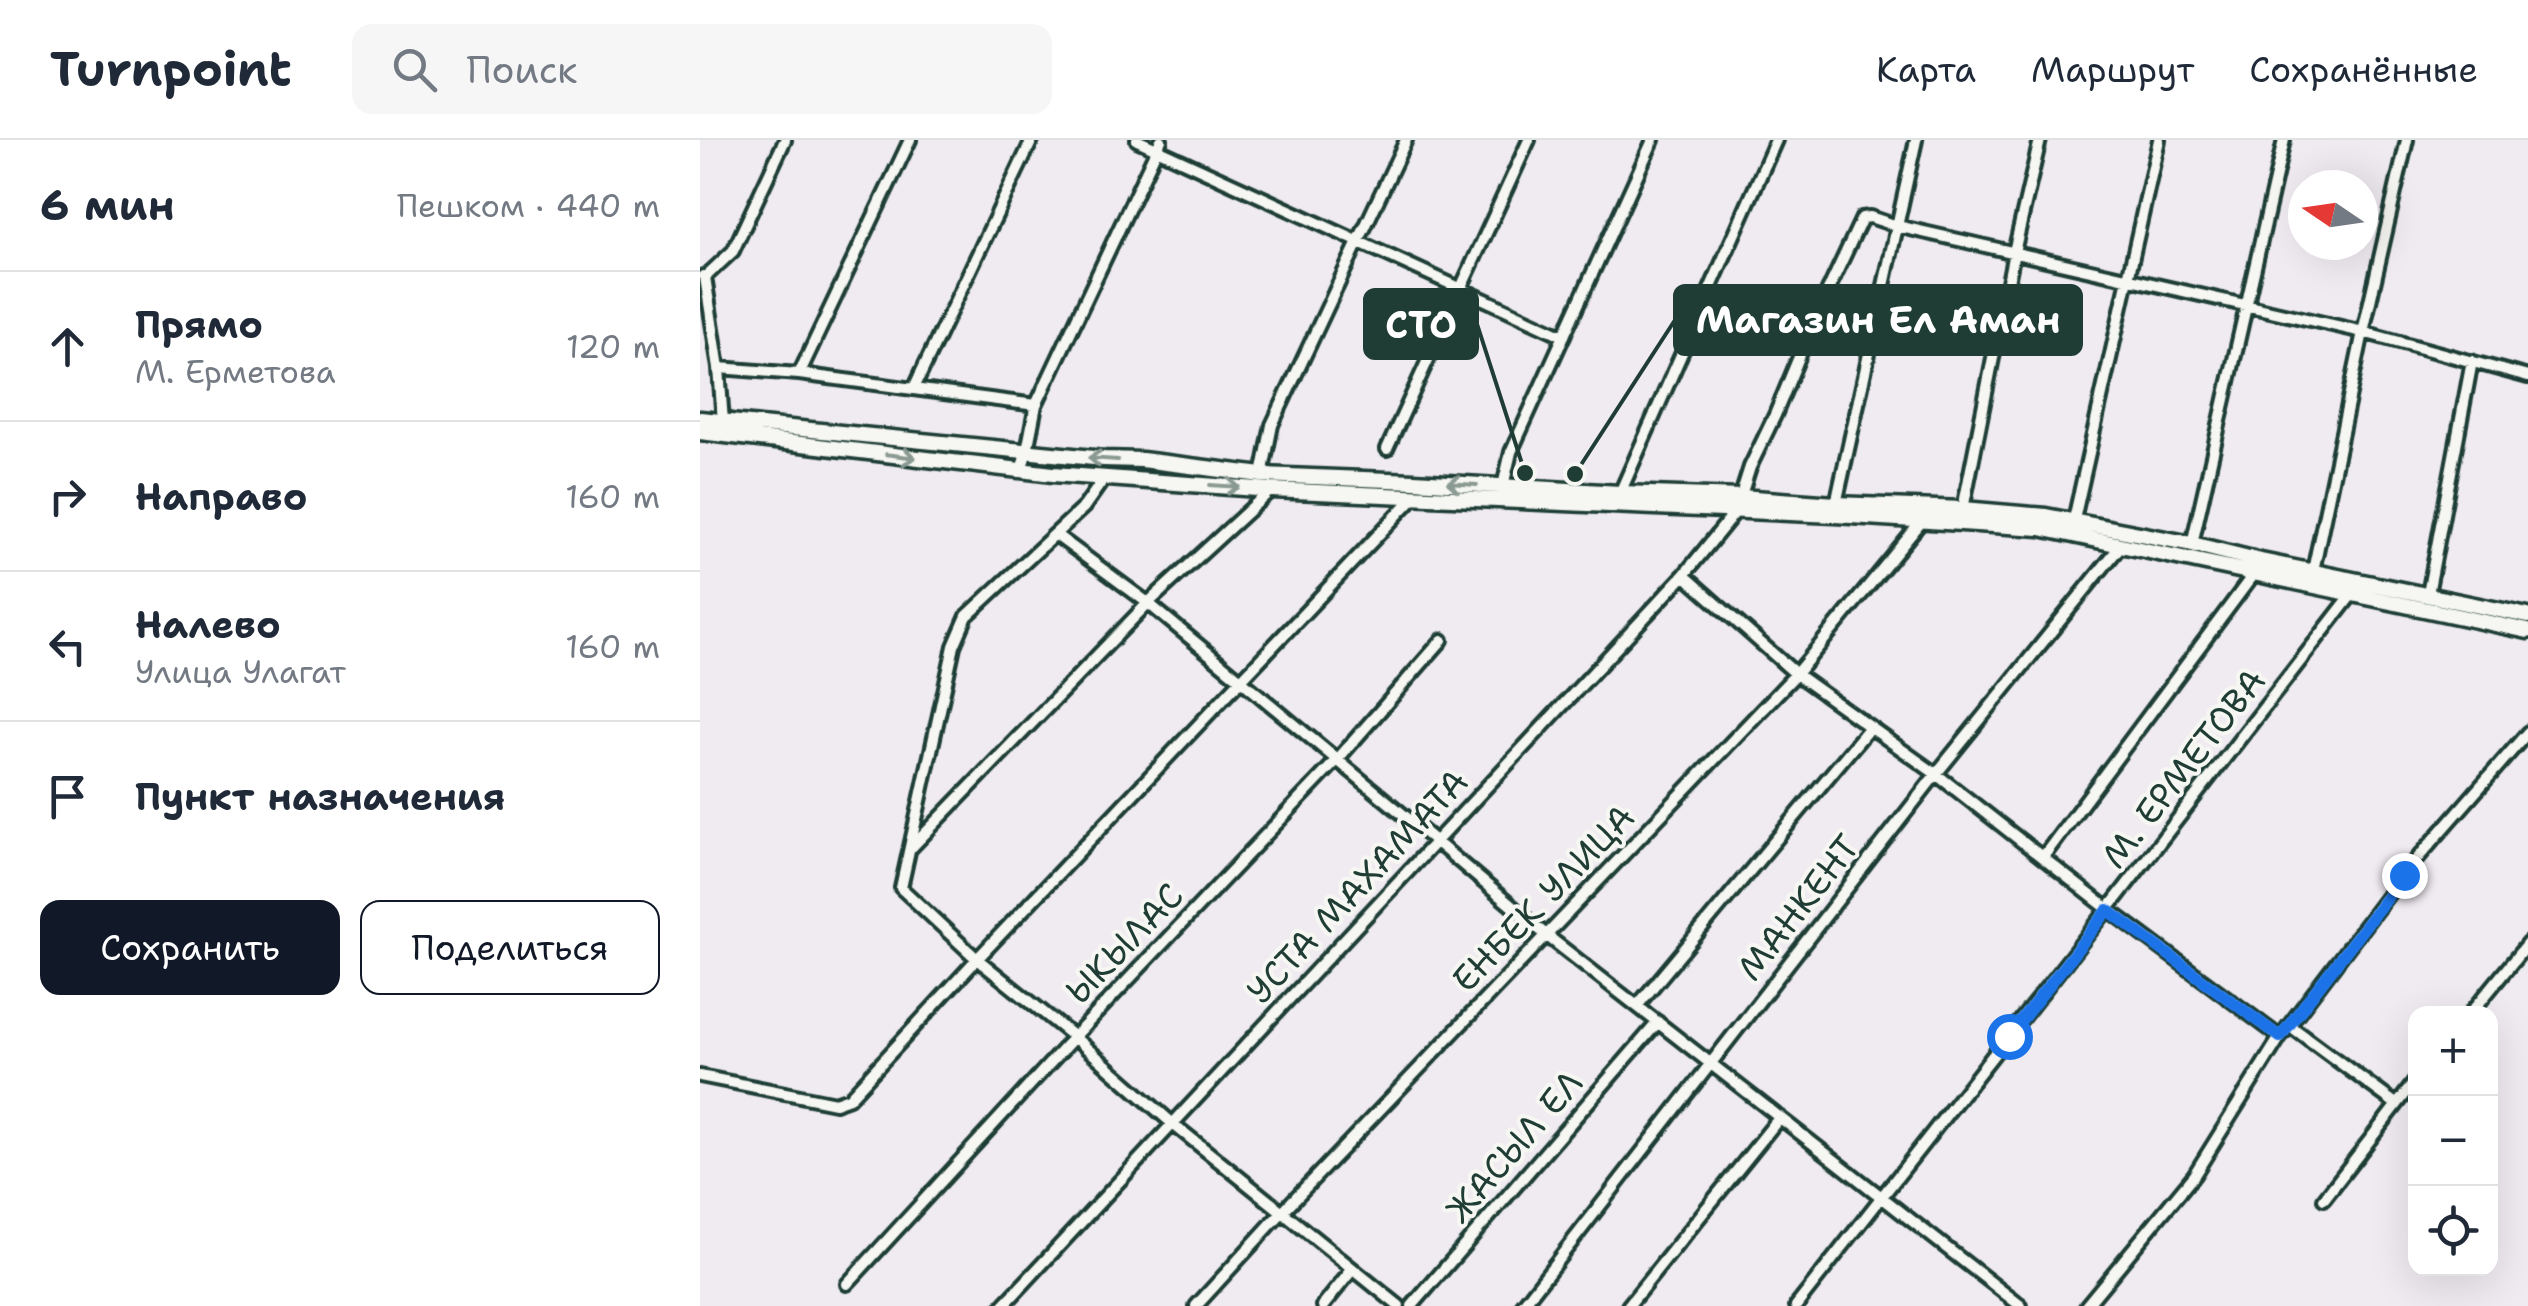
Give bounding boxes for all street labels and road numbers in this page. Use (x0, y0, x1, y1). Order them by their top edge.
street label: М. ЕРМЕТОВА (2090, 659, 2276, 877)
street label: УСТА МАХАМАТА (1236, 759, 1478, 1013)
street label: ЕНБЕК УЛИЦА (1441, 794, 1645, 1002)
street label: МАНКЕНТ (1726, 824, 1870, 990)
street label: ЫКЫЛАС (1055, 872, 1193, 1014)
street label: ЖАСЫЛ ЕЛ (1435, 1060, 1593, 1232)

